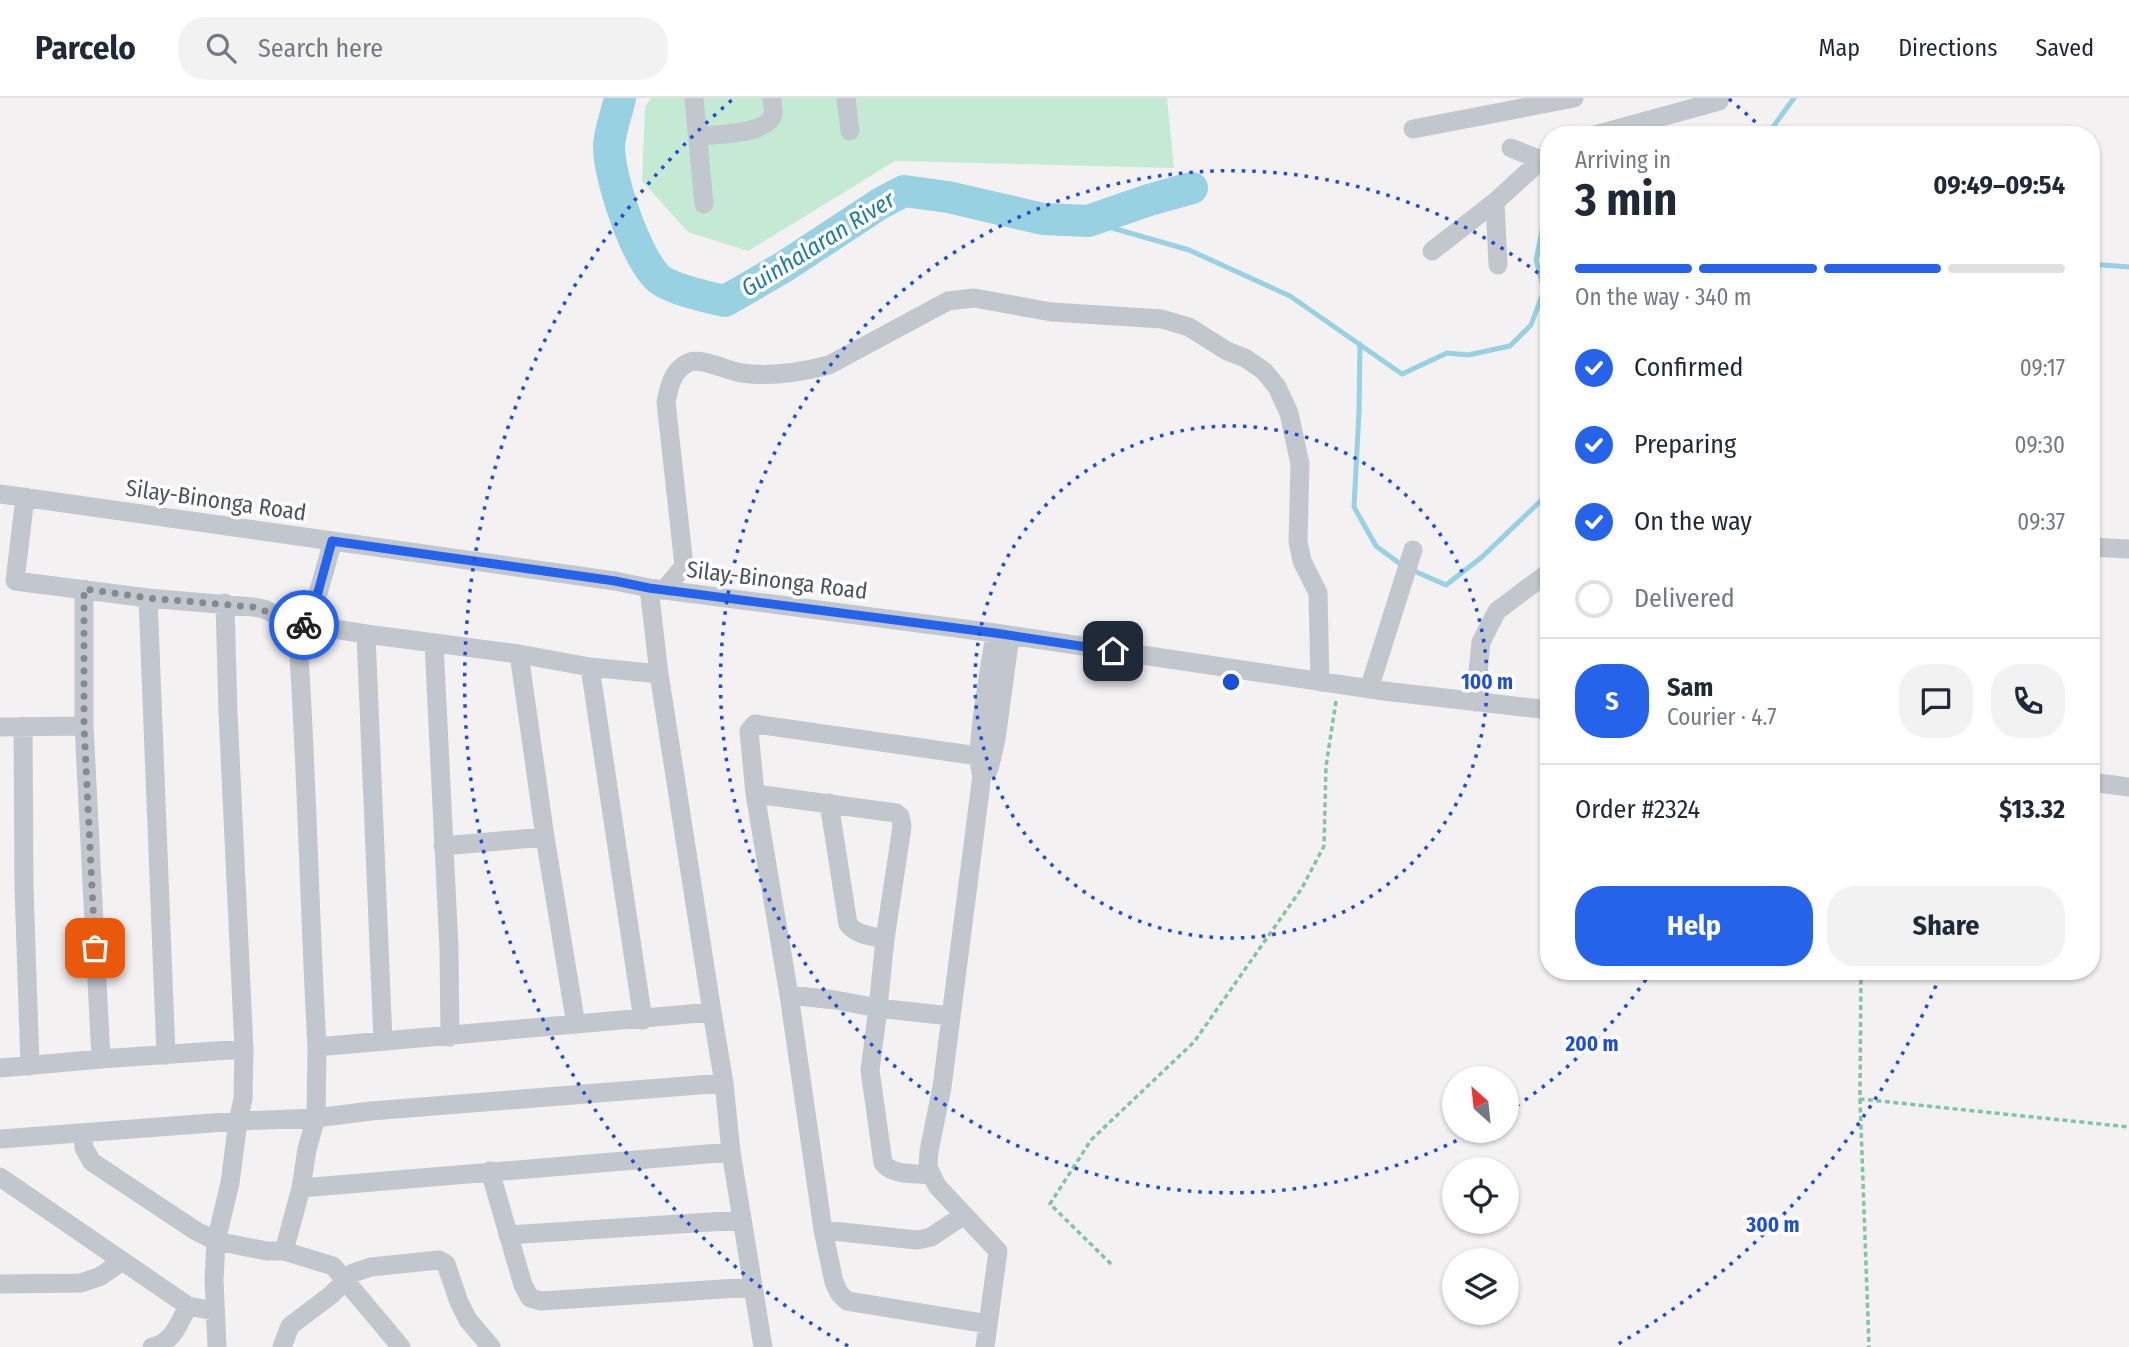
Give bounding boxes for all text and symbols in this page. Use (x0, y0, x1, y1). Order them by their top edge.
search box (178, 17, 668, 80)
text: Parcelo (35, 28, 136, 68)
icon: search (202, 29, 240, 67)
text: Search here (258, 33, 383, 64)
text: Map (1819, 34, 1860, 62)
text: Directions (1898, 34, 1997, 62)
text: Saved (2035, 34, 2094, 62)
text: Arriving in (1575, 146, 1671, 174)
text: 09:49–09:54 (1933, 170, 2065, 201)
text: 3 min (1575, 172, 1677, 227)
water label: Guinhalaran River (736, 185, 901, 302)
text: On the way · 340 m (1575, 283, 1751, 311)
icon: check (1575, 349, 1613, 387)
text: Confirmed (1634, 352, 1744, 383)
text: 09:17 (2020, 354, 2065, 382)
icon: check (1575, 426, 1613, 464)
text: Preparing (1634, 429, 1736, 460)
text: 09:30 (2015, 431, 2065, 459)
street label: Silay-Binonga Road (124, 473, 308, 527)
icon: check (1575, 503, 1613, 541)
text: On the way (1634, 506, 1752, 537)
text: 09:37 (2017, 508, 2065, 536)
street label: Silay-Binonga Road (685, 555, 869, 605)
text: Delivered (1634, 583, 1735, 614)
courier (269, 590, 339, 660)
icon: bike (285, 606, 323, 644)
pin (1083, 621, 1143, 681)
icon: home (1094, 632, 1132, 670)
button: chat (1899, 664, 1973, 738)
button: phone (1991, 664, 2065, 738)
text: 100 m (1461, 669, 1513, 695)
centre of rings (1219, 670, 1243, 694)
text: Sam (1667, 672, 1713, 703)
text: S (1605, 686, 1619, 717)
text: Courier · 4.7 (1667, 703, 1777, 731)
text: Order #2324 (1575, 794, 1700, 825)
text: $13.32 (1999, 794, 2065, 825)
button: Help (1575, 886, 1813, 966)
button: Share (1827, 886, 2065, 966)
pin (65, 918, 125, 978)
icon: bag (76, 929, 114, 967)
text: 200 m (1564, 1031, 1619, 1057)
north arrow (1442, 1066, 1519, 1143)
map controls (1442, 1066, 1519, 1325)
button: locate (1442, 1157, 1519, 1234)
text: 300 m (1745, 1212, 1800, 1238)
button: layers (1442, 1248, 1519, 1325)

